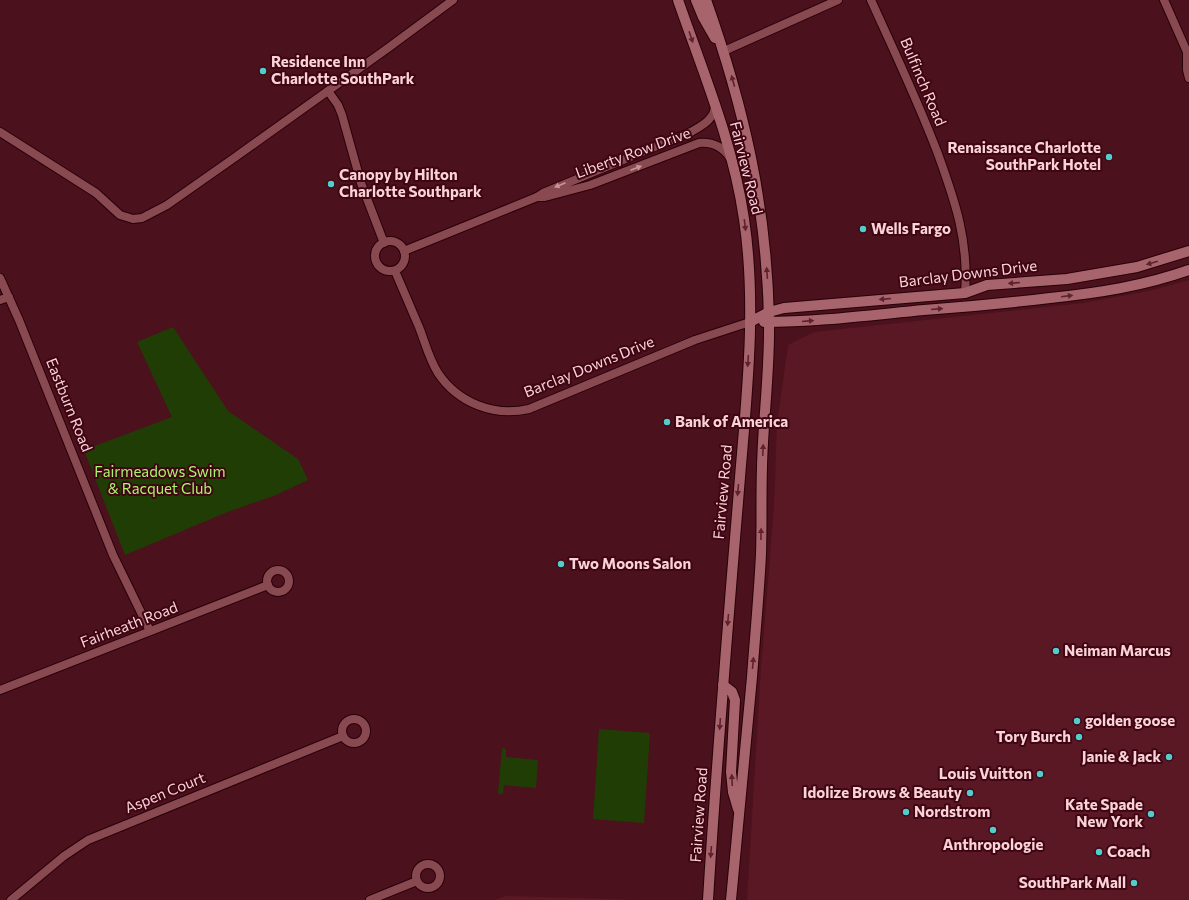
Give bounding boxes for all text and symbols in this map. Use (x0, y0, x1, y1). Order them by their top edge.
one-way arrow (688, 31, 694, 43)
street label: Bulfinch Road (897, 35, 951, 128)
place label: Residence Inn Charlotte SouthPark (271, 52, 415, 87)
marker: Residence Inn Charlotte SouthPark (258, 66, 268, 76)
one-way arrow (730, 75, 736, 87)
street label: Fairview Road (727, 119, 767, 216)
street label: Liberty Row Drive (573, 123, 693, 181)
place label: Renaissance Charlotte SouthPark Hotel (947, 138, 1101, 173)
marker: Renaissance Charlotte SouthPark Hotel (1104, 152, 1114, 162)
one-way arrow (631, 164, 643, 170)
place label: Canopy by Hilton Charlotte Southpark (339, 165, 482, 200)
marker: Canopy by Hilton Charlotte Southpark (326, 179, 336, 189)
one-way arrow (555, 182, 566, 188)
one-way arrow (741, 219, 748, 231)
place label: Wells Fargo (871, 219, 951, 237)
marker: Wells Fargo (858, 224, 868, 234)
street label: Barclay Downs Drive (898, 256, 1038, 290)
one-way arrow (1146, 260, 1158, 266)
one-way arrow (764, 266, 770, 279)
one-way arrow (1008, 280, 1020, 286)
one-way arrow (1061, 293, 1073, 299)
one-way arrow (879, 296, 891, 303)
one-way arrow (931, 306, 943, 313)
one-way arrow (802, 317, 814, 324)
street label: Barclay Downs Drive (521, 332, 657, 400)
street label: Eastburn Road (43, 355, 97, 454)
one-way arrow (745, 355, 751, 368)
place label: Bank of America (675, 412, 788, 430)
marker: Bank of America (662, 417, 672, 427)
street label: Fairview Road (709, 444, 735, 540)
one-way arrow (759, 444, 766, 456)
park label: Fairmeadows Swim & Racquet Club (94, 462, 226, 497)
one-way arrow (735, 484, 742, 496)
one-way arrow (758, 527, 764, 540)
place label: Two Moons Salon (569, 554, 691, 572)
marker: Two Moons Salon (556, 559, 566, 569)
street label: Fairheath Road (77, 597, 180, 651)
one-way arrow (725, 614, 732, 626)
place label: Neiman Marcus (1064, 641, 1171, 659)
marker: Neiman Marcus (1051, 646, 1061, 656)
one-way arrow (749, 657, 756, 669)
place label: golden goose (1085, 711, 1175, 729)
marker: golden goose (1072, 716, 1082, 726)
one-way arrow (717, 718, 724, 730)
place label: Tory Burch (996, 727, 1071, 745)
marker: Tory Burch (1074, 732, 1084, 742)
place label: Janie & Jack (1082, 747, 1161, 765)
marker: Janie & Jack (1164, 752, 1174, 762)
place label: Louis Vuitton (939, 764, 1032, 782)
street label: Fairview Road (686, 767, 710, 863)
street label: Aspen Court (122, 768, 207, 816)
marker: Louis Vuitton (1035, 769, 1045, 779)
one-way arrow (728, 774, 735, 786)
place label: Idolize Brows & Beauty (803, 783, 963, 801)
marker: Idolize Brows & Beauty (965, 788, 975, 798)
place label: Kate Spade New York (1065, 795, 1143, 830)
place label: Nordstrom (914, 802, 990, 820)
marker: Nordstrom (901, 807, 911, 817)
marker: Kate Spade New York (1146, 809, 1156, 819)
marker: Anthropologie (988, 825, 998, 835)
place label: Anthropologie (943, 835, 1043, 853)
place label: Coach (1107, 842, 1150, 860)
one-way arrow (707, 846, 714, 858)
marker: Coach (1094, 847, 1104, 857)
place label: SouthPark Mall (1019, 873, 1126, 891)
marker: SouthPark Mall (1129, 878, 1139, 888)

